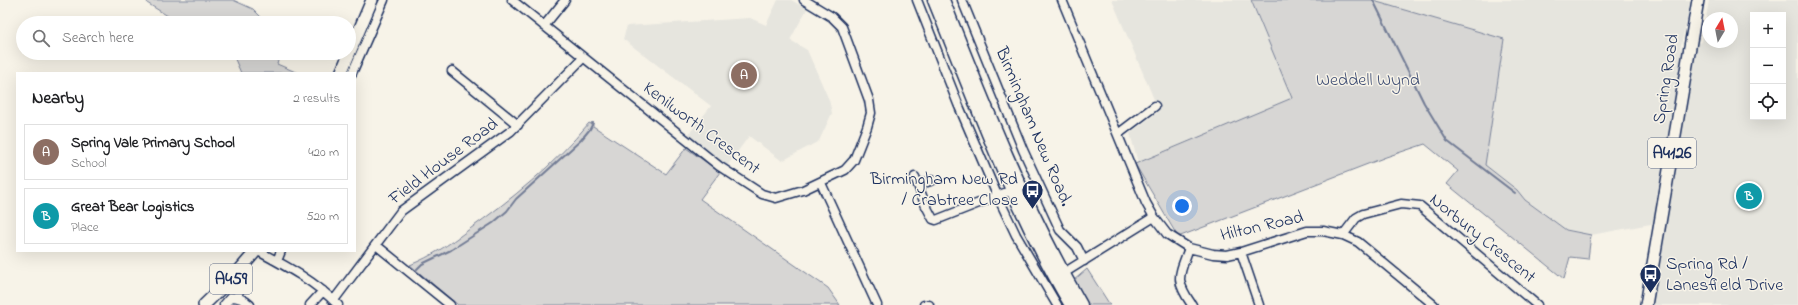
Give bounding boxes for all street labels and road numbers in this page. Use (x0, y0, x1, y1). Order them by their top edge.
street label: Spring Road (1647, 32, 1688, 126)
street label: Birmingham New Road. (986, 43, 1078, 211)
street label: Kenilworth Crescent (637, 76, 765, 182)
street label: Field House Road (383, 112, 504, 213)
road number: A4126 (1648, 138, 1696, 168)
street label: Norbury Crescent (1423, 188, 1541, 290)
street label: Hilton Road (1218, 205, 1306, 249)
road number: A459 (210, 264, 252, 294)

